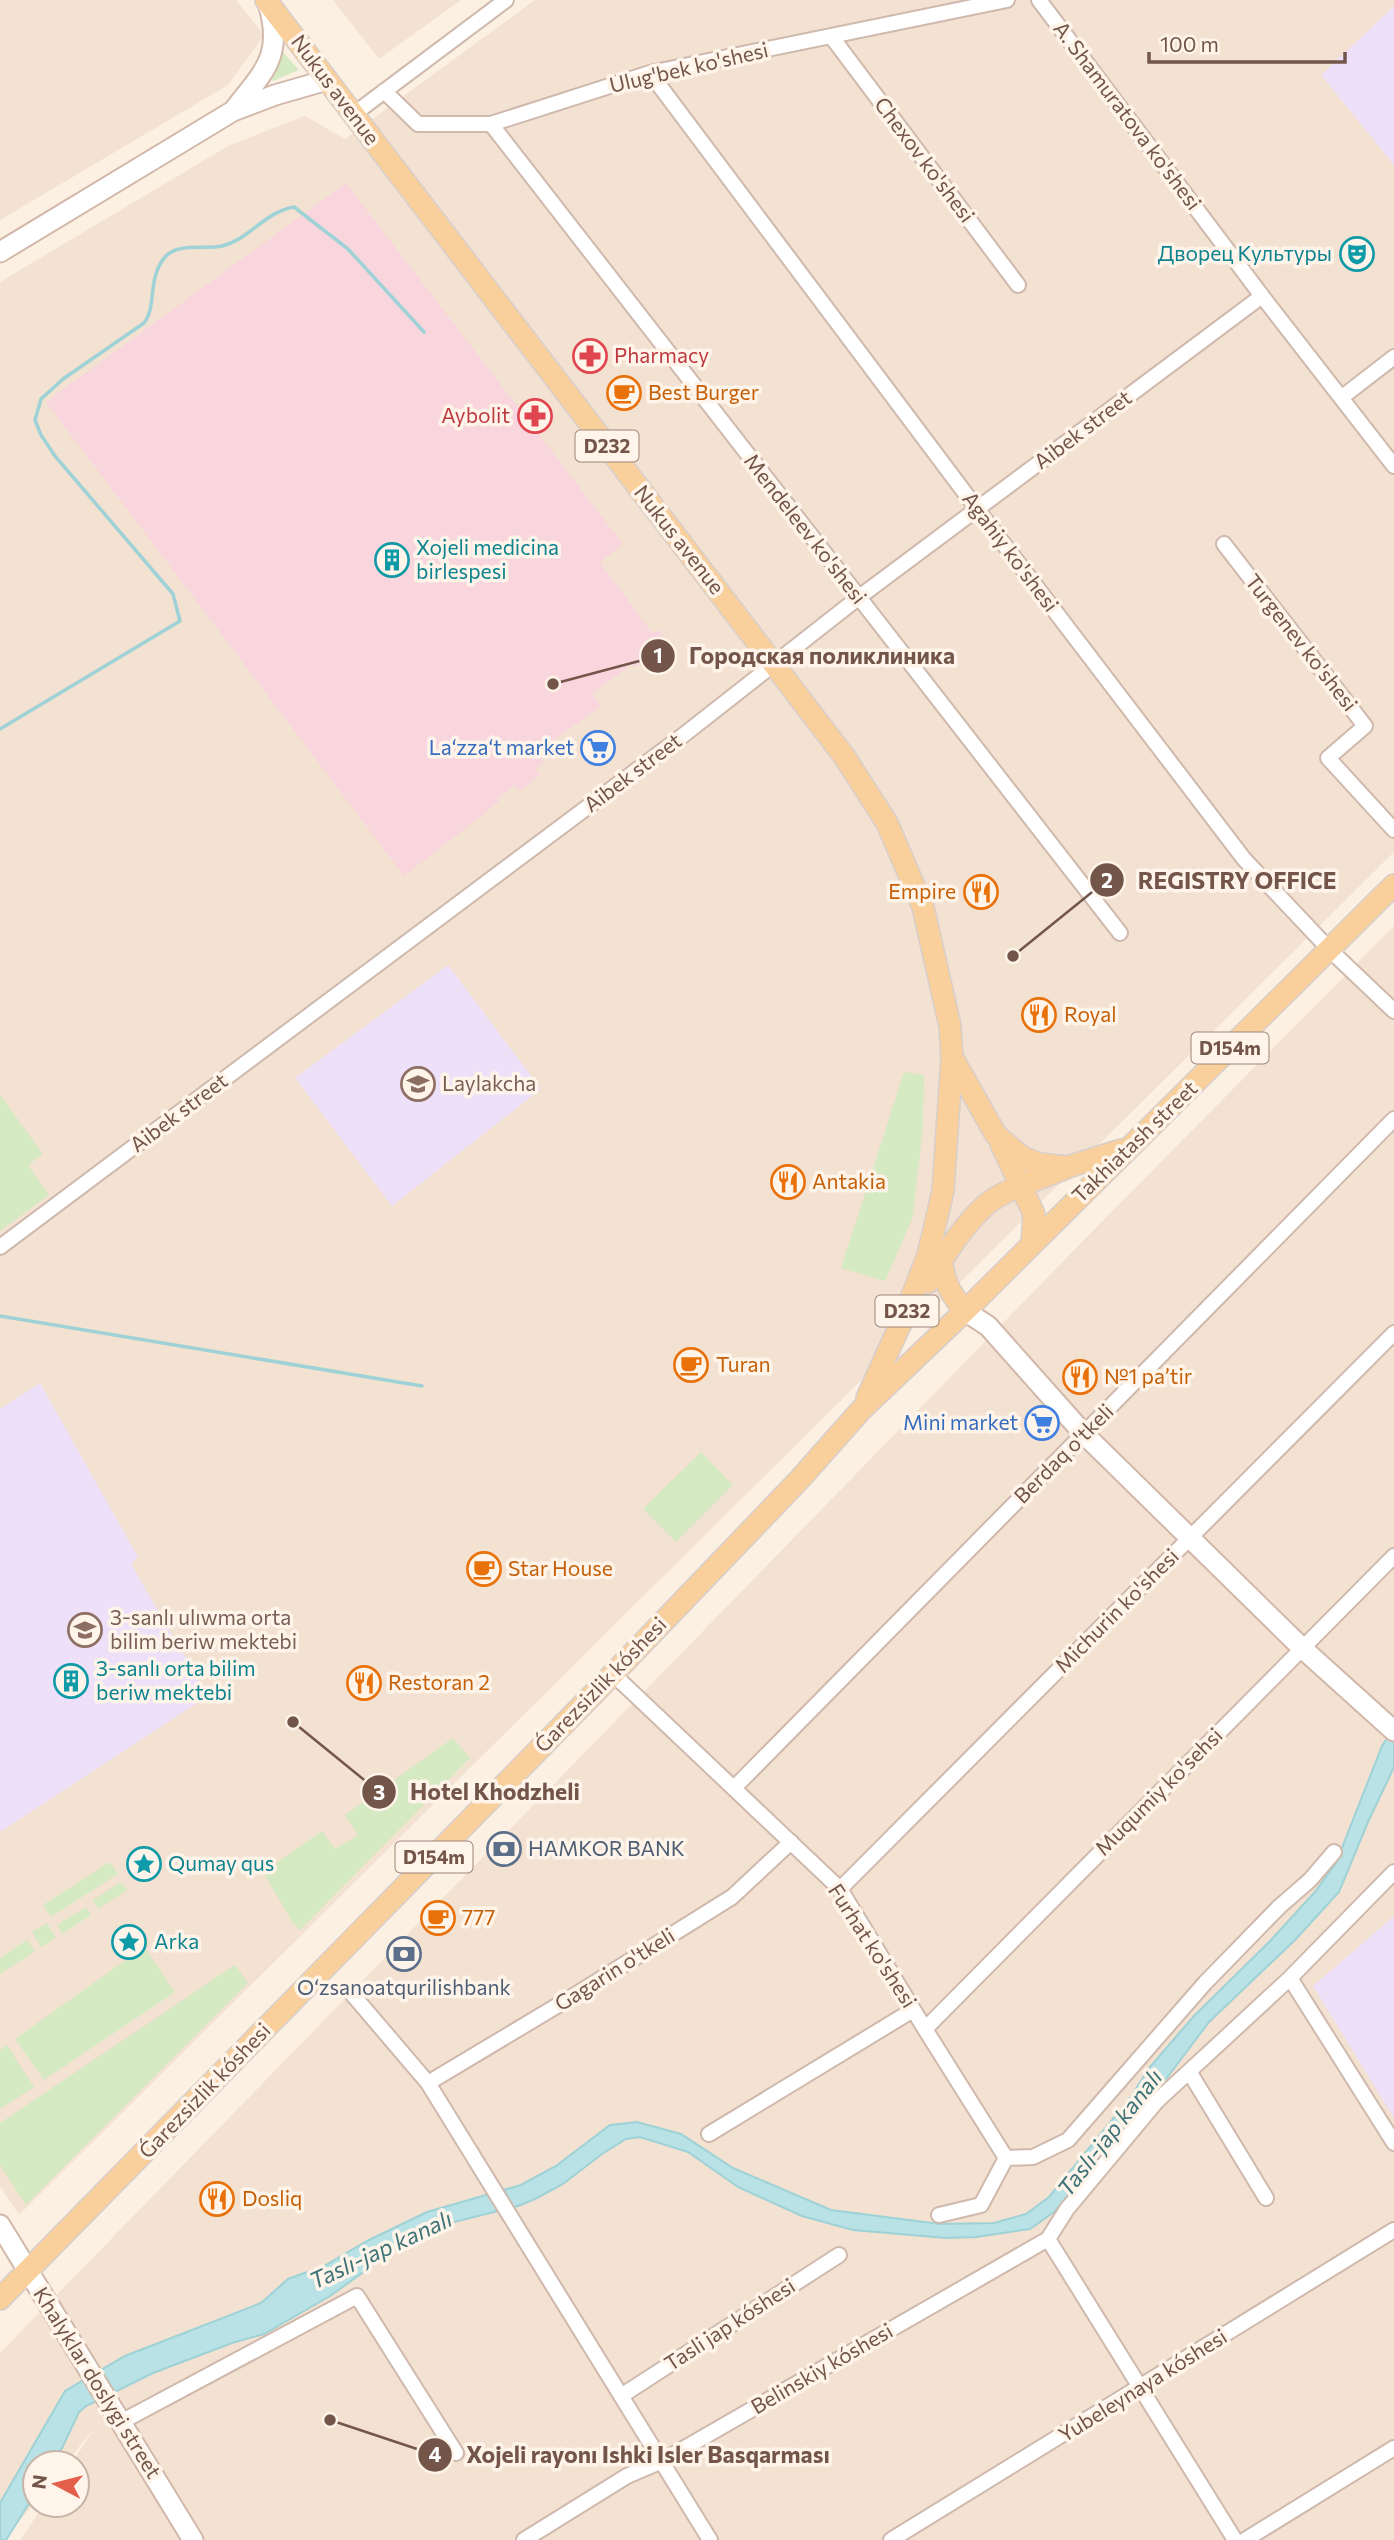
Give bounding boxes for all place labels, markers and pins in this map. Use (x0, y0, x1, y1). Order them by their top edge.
theatre icon: Дворец Культуры (1338, 235, 1376, 273)
place label: Дворец Культуры (1158, 240, 1332, 265)
pharmacy icon: Pharmacy (571, 337, 609, 375)
place label: Pharmacy (614, 342, 709, 367)
cafe icon: Best Burger (605, 374, 643, 412)
place label: Best Burger (648, 379, 759, 404)
pharmacy icon: Aybolit (516, 397, 554, 435)
place label: Aybolit (441, 402, 510, 427)
place label: Xojeli medicina birlespesi (416, 534, 559, 583)
building icon: Xojeli medicina birlespesi (373, 541, 411, 579)
callout: Городская поликлиника (640, 634, 969, 678)
supermarket icon: Laʻzzaʻt market (579, 729, 617, 767)
place label: Laʻzzaʻt market (429, 734, 574, 759)
callout: REGISTRY OFFICE (1089, 858, 1351, 902)
restaurant icon: Empire (962, 873, 1000, 911)
place label: Empire (888, 878, 956, 903)
restaurant icon: Royal (1020, 996, 1058, 1034)
place label: Royal (1064, 1001, 1117, 1026)
school or university icon: Laylakcha (399, 1065, 437, 1103)
place label: Laylakcha (442, 1070, 536, 1095)
restaurant icon: Antakia (769, 1163, 807, 1201)
place label: Antakia (812, 1168, 886, 1193)
cafe icon: Turan (672, 1346, 710, 1384)
place label: Turan (716, 1351, 771, 1376)
restaurant icon: №1 paʼtir (1061, 1358, 1099, 1396)
place label: №1 paʼtir (1104, 1363, 1192, 1388)
supermarket icon: Mini market (1023, 1404, 1061, 1442)
place label: Mini market (903, 1409, 1018, 1434)
cafe icon: Star House (465, 1550, 503, 1588)
place label: Star House (508, 1555, 613, 1580)
place label: 3-sanlı ulıwma orta bilim beriw mektebi (110, 1604, 297, 1653)
school or university icon: 3-sanlı ulıwma orta bilim beriw mektebi (66, 1611, 104, 1649)
place label: 3-sanlı orta bilim beriw mektebi (96, 1655, 256, 1704)
building icon: 3-sanlı orta bilim beriw mektebi (52, 1662, 90, 1700)
restaurant icon: Restoran 2 (345, 1664, 383, 1702)
place label: Restoran 2 (388, 1669, 490, 1694)
callout: Hotel Khodzheli (361, 1770, 594, 1814)
bank icon: HAMKOR BANK (485, 1830, 523, 1868)
place label: HAMKOR BANK (528, 1835, 685, 1860)
place icon: Qumay qus (125, 1845, 163, 1883)
place label: Qumay qus (168, 1850, 274, 1875)
cafe icon: 777 (419, 1899, 457, 1937)
place label: 777 (462, 1904, 495, 1929)
place icon: Arka (110, 1923, 148, 1961)
place label: Arka (154, 1928, 199, 1953)
bank icon: Oʻzsanoatqurilishbank (385, 1935, 423, 1973)
place label: Oʻzsanoatqurilishbank (297, 1974, 511, 1999)
restaurant icon: Dosliq (198, 2180, 236, 2218)
place label: Dosliq (242, 2185, 302, 2210)
callout: Xojeli rayonı Ishki Isler Basqarması (418, 2433, 844, 2477)

